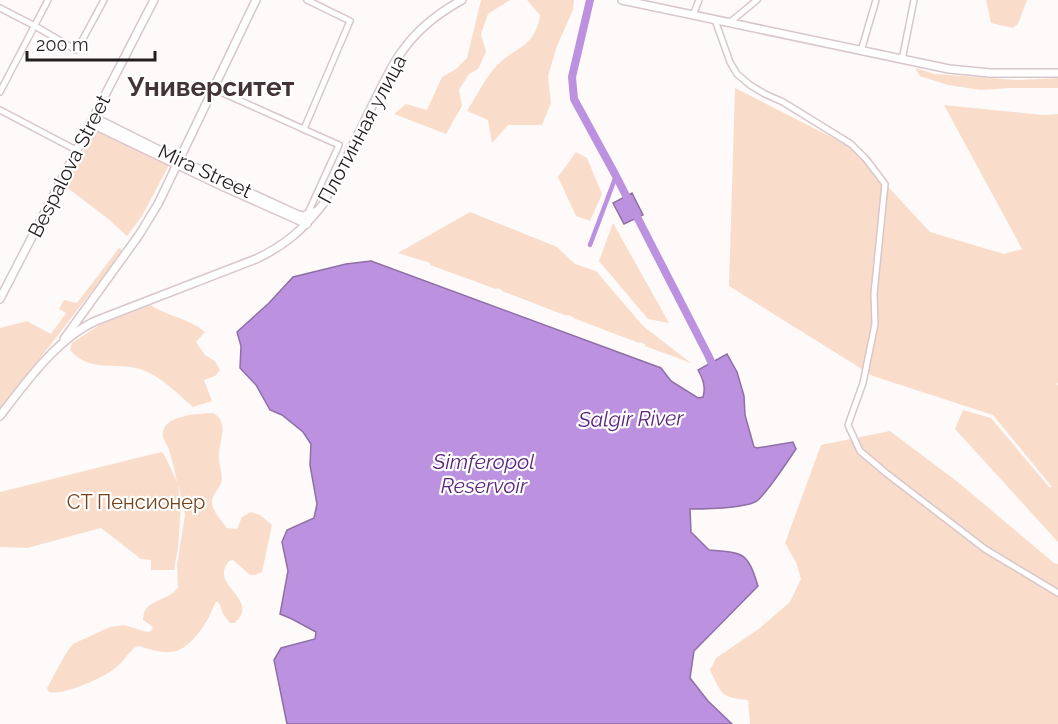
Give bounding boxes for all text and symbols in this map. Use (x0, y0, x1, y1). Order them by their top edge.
scale bar (27, 24, 154, 62)
text: 200 m (36, 34, 89, 55)
street label: Плотинная улица (313, 51, 411, 207)
district label: Университет (126, 72, 295, 102)
street label: Bespalova Street (23, 90, 115, 241)
street label: Mira Street (154, 139, 256, 203)
water label: Salgir River (577, 405, 685, 432)
water label: Simferopol Reservoir (432, 449, 535, 498)
park label: СТ Пенсионер (67, 490, 205, 514)

